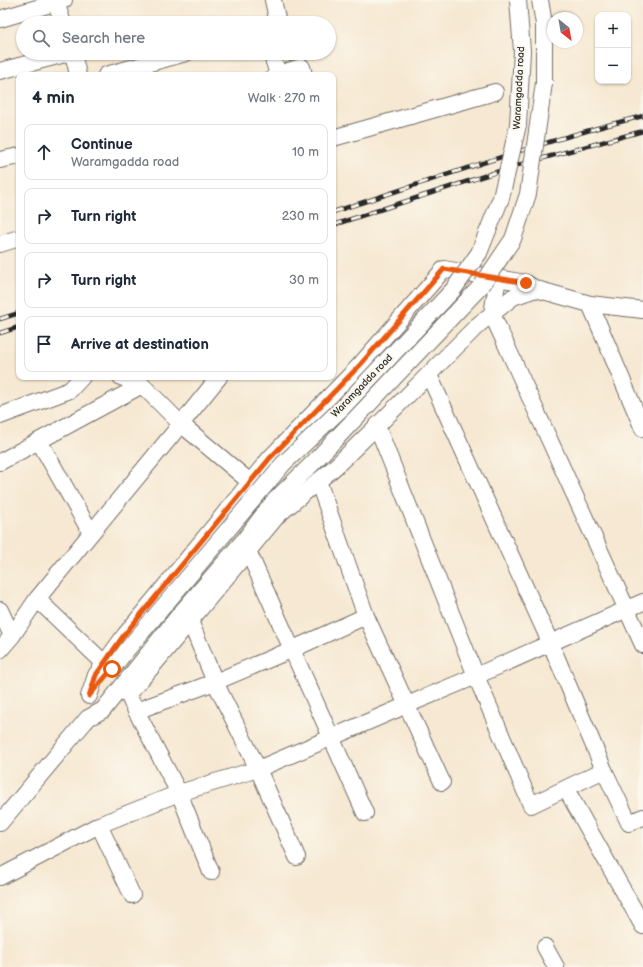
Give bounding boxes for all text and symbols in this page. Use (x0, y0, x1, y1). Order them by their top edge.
north arrow (547, 12, 583, 48)
map controls (595, 12, 631, 84)
button: + (595, 12, 631, 48)
search box (16, 16, 336, 60)
icon: search (30, 27, 52, 49)
text: Search here (62, 29, 145, 48)
street label: Waramgadda road (511, 46, 527, 130)
button: − (595, 48, 631, 84)
text: 4 min (32, 88, 75, 108)
text: Walk · 270 m (248, 90, 320, 106)
text: Continue (71, 135, 133, 154)
icon: ahead (33, 141, 55, 163)
text: 10 m (292, 144, 319, 160)
text: Waramgadda road (71, 154, 179, 170)
icon: right (33, 205, 55, 227)
text: Turn right (71, 207, 136, 226)
text: 230 m (282, 208, 319, 224)
icon: right (33, 269, 55, 291)
text: Turn right (71, 271, 136, 290)
text: 30 m (289, 272, 319, 288)
route end (517, 274, 535, 292)
icon: arrive (33, 333, 55, 355)
text: Arrive at destination (71, 335, 209, 354)
street label: Waramgadda road (329, 352, 395, 420)
route start (103, 660, 121, 678)

